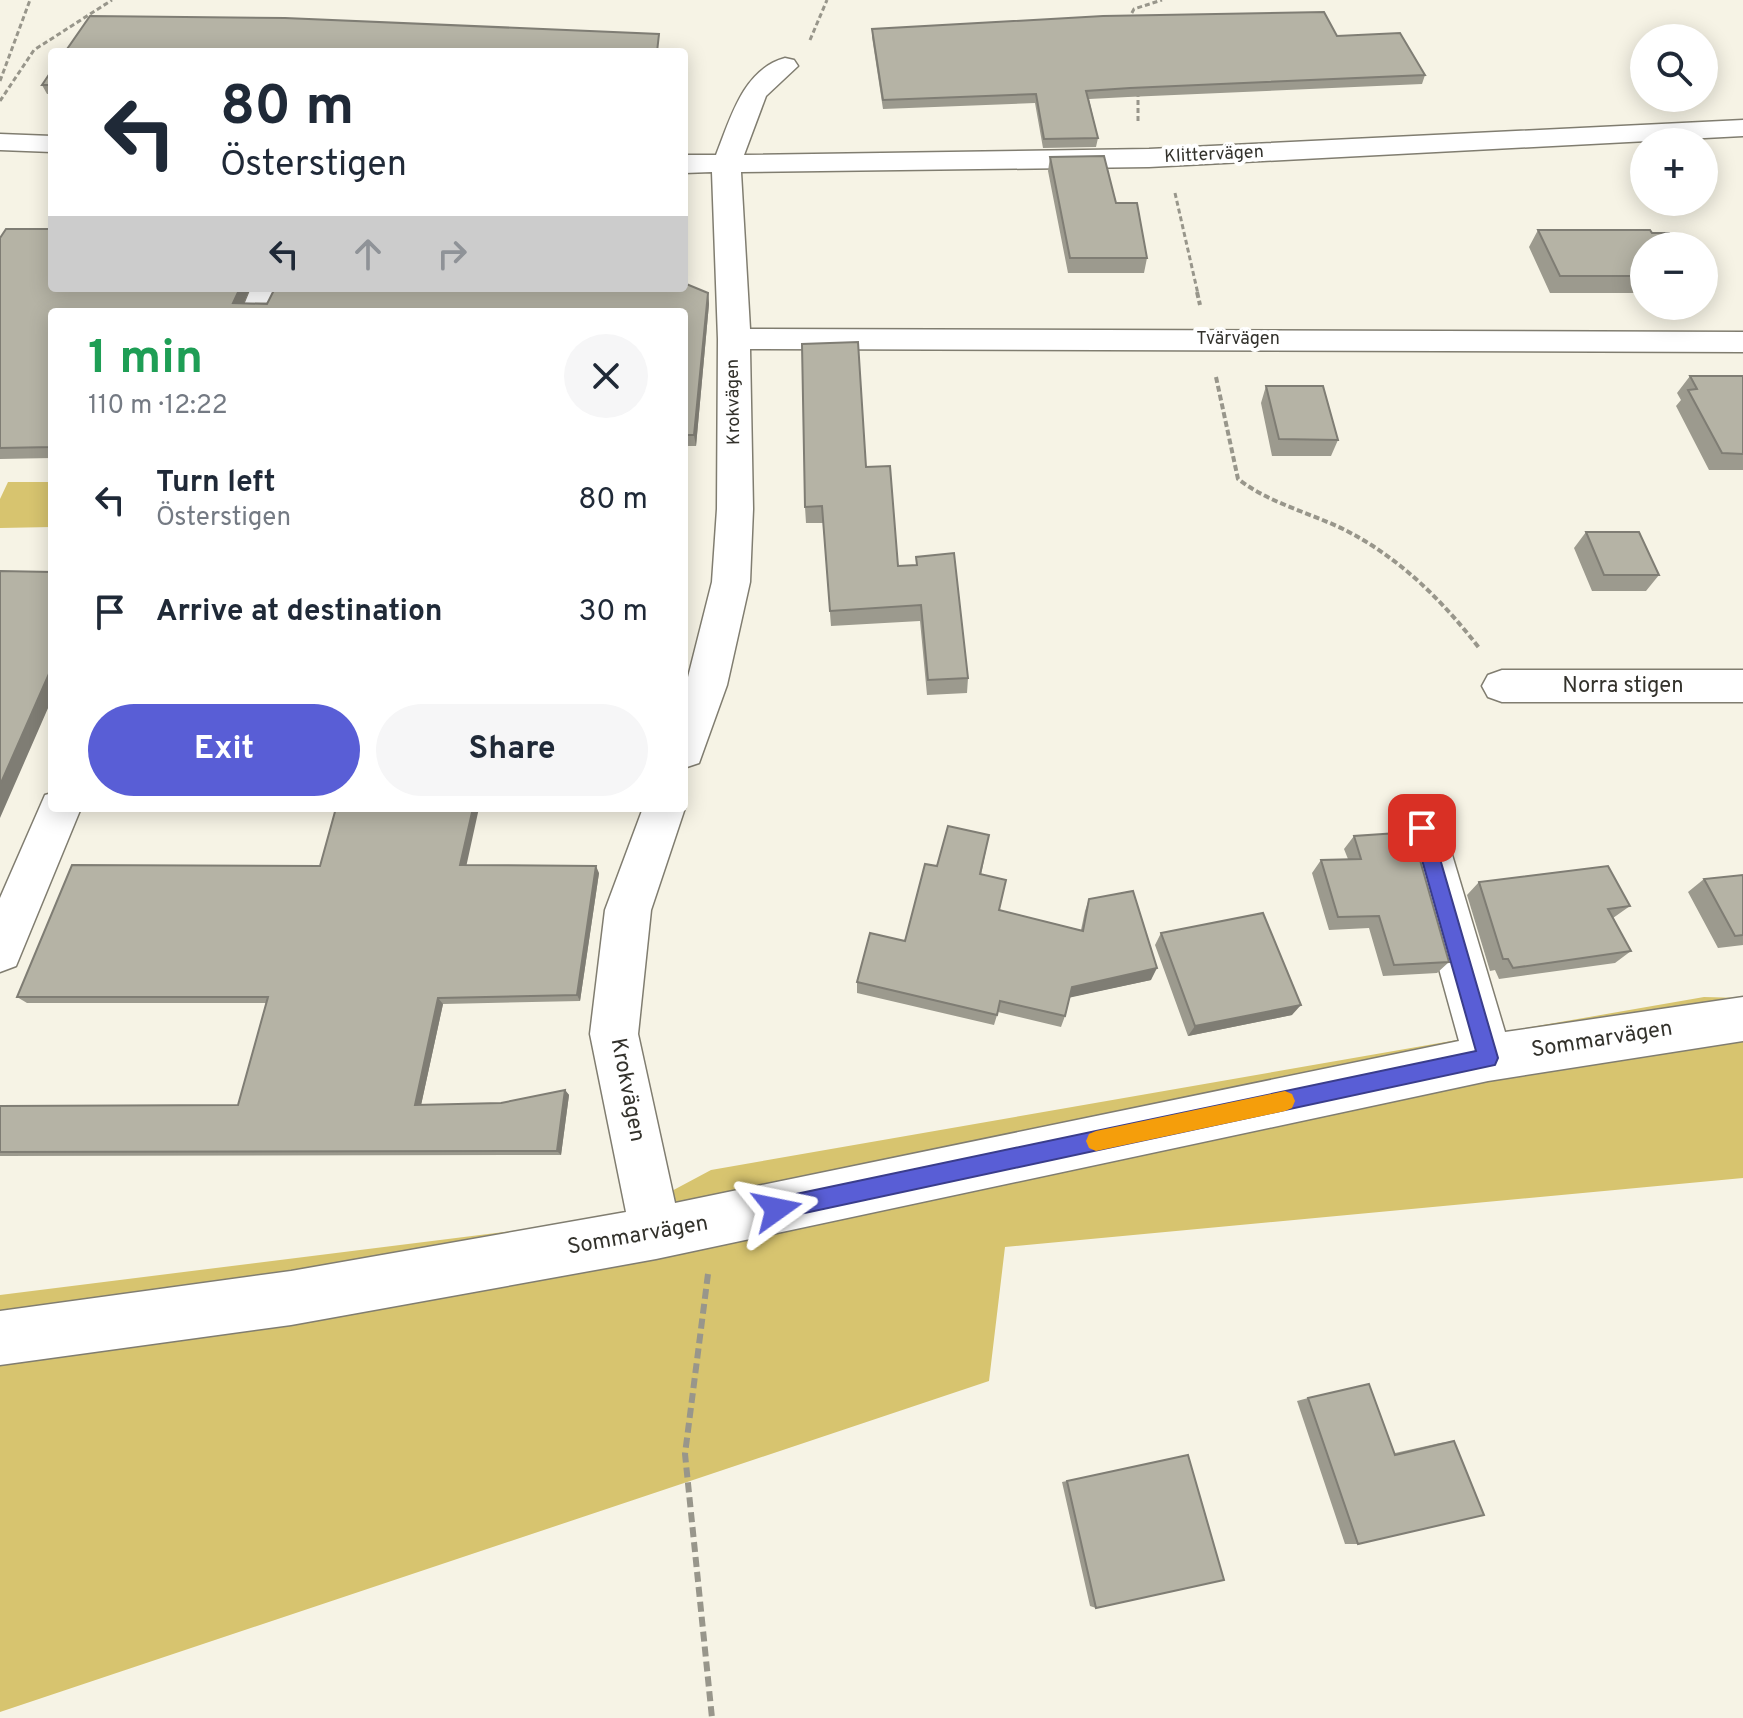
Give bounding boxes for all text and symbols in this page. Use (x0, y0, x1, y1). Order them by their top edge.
map controls (1630, 24, 1718, 320)
button: search (1630, 24, 1718, 112)
text: 80 m (220, 74, 354, 144)
icon: left (88, 80, 192, 184)
button: + (1630, 128, 1718, 216)
street label: Klittervägen (1164, 141, 1264, 169)
text: Österstigen (220, 143, 407, 189)
icon: left (262, 232, 306, 276)
icon: ahead (346, 232, 390, 276)
icon: right (430, 232, 474, 276)
button: − (1630, 232, 1718, 320)
street label: Tvärvägen (1196, 328, 1280, 351)
text: 1 min (88, 330, 203, 390)
button: close (564, 334, 648, 418)
street label: Krokvägen (722, 359, 746, 445)
text: 110 m · 12:22 (88, 390, 228, 423)
text: Turn left (156, 465, 276, 502)
icon: left (88, 478, 132, 522)
text: 80 m (578, 482, 648, 519)
text: Österstigen (156, 502, 291, 535)
icon: arrive (88, 590, 132, 634)
text: Arrive at destination (156, 594, 442, 631)
text: 30 m (579, 594, 648, 631)
street label: Norra stigen (1562, 673, 1684, 700)
button: Exit (88, 704, 360, 796)
button: Share (376, 704, 648, 796)
pin (1388, 794, 1456, 862)
icon: arrive (1400, 806, 1444, 850)
street label: Sommarvägen (1530, 1016, 1674, 1064)
street label: Krokvägen (604, 1036, 650, 1144)
position arrow (735, 1167, 819, 1251)
street label: Sommarvägen (566, 1210, 710, 1262)

